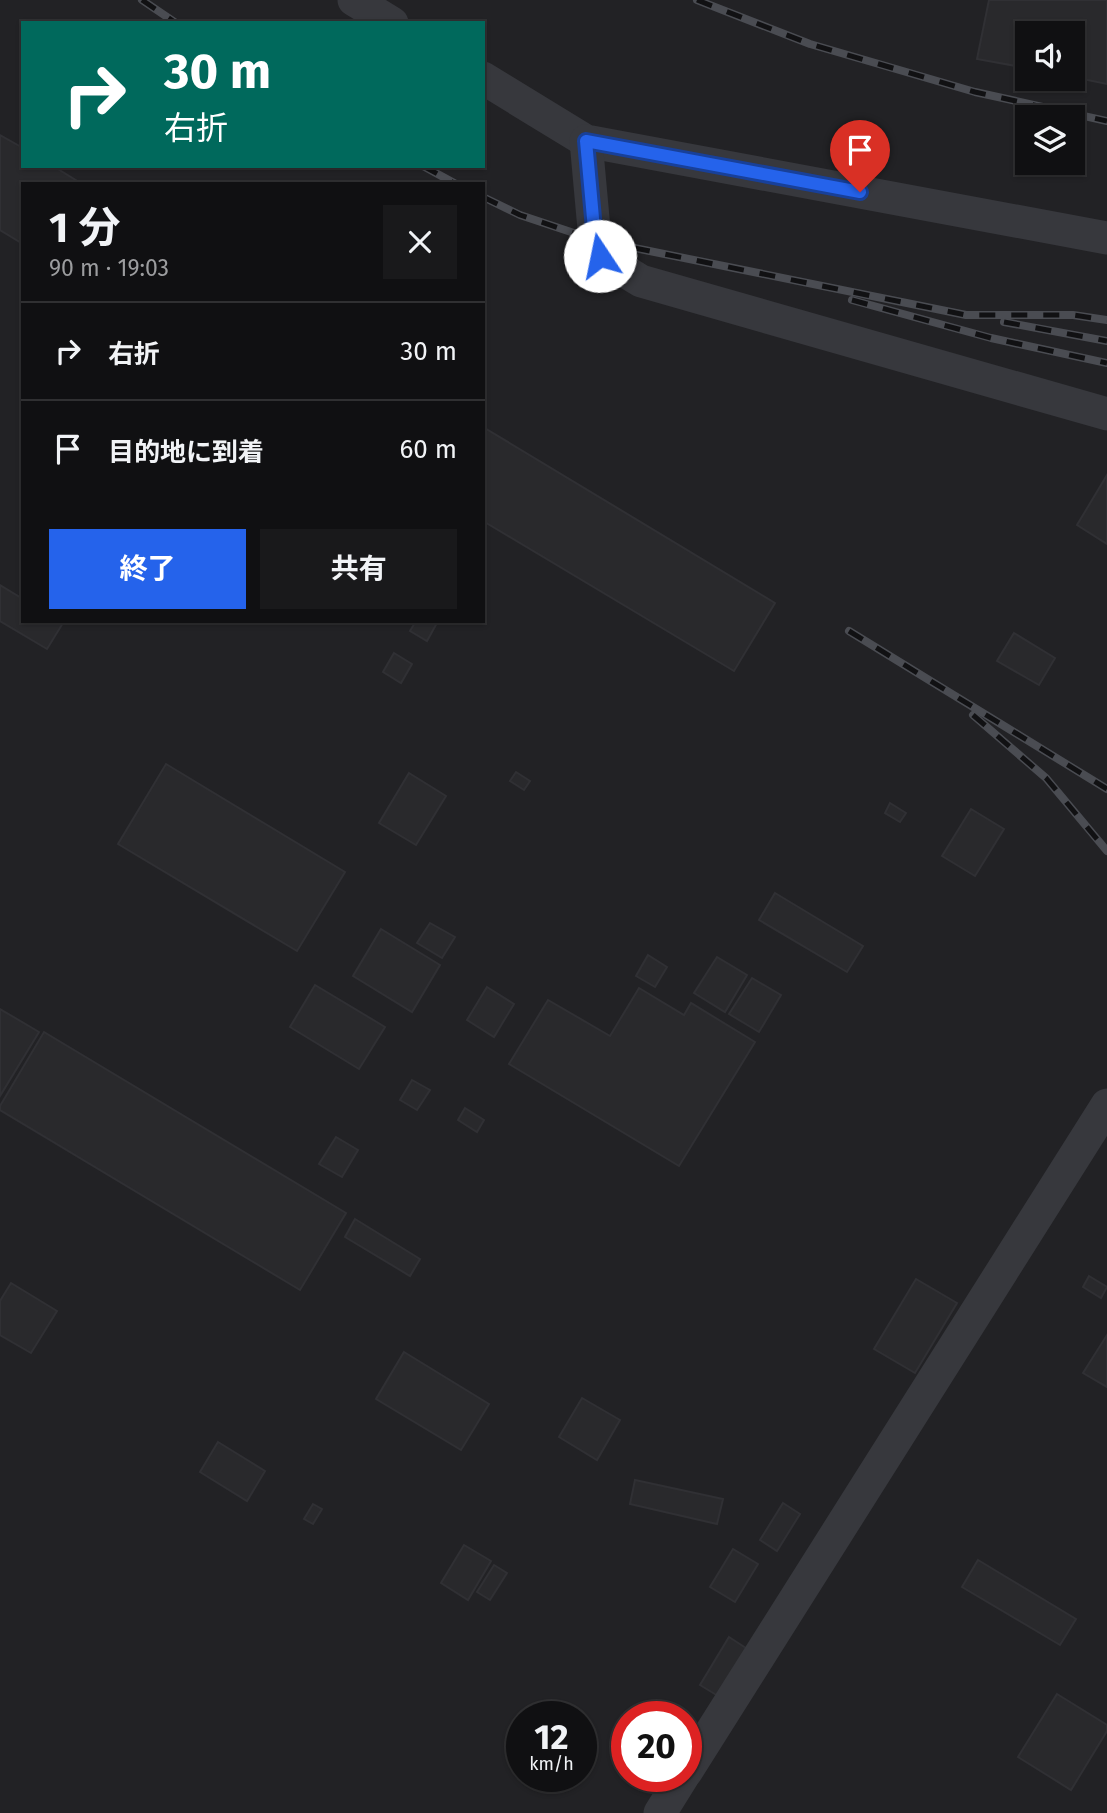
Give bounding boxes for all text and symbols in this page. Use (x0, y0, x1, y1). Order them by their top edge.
map controls (1015, 21, 1085, 175)
button: sound (1015, 21, 1085, 91)
text: 30 m (164, 42, 271, 101)
icon: right (49, 49, 140, 140)
button: layers (1015, 105, 1085, 175)
text: 右折 (164, 109, 228, 147)
pin (830, 120, 890, 192)
icon: arrive (841, 131, 879, 169)
text: 1 分 (49, 203, 120, 253)
button: close (383, 205, 457, 279)
position arrow (563, 219, 637, 293)
text: 90 m · 19:03 (49, 254, 169, 282)
icon: right (49, 332, 87, 370)
text: 30 m (400, 336, 457, 367)
text: 右折 (108, 339, 160, 370)
icon: arrive (49, 430, 87, 468)
text: 60 m (399, 434, 457, 465)
text: 目的地に到着 (108, 437, 264, 468)
button: 終了 (49, 529, 246, 609)
button: 共有 (260, 529, 457, 609)
speed limit sign: 20 (611, 1701, 702, 1792)
text: 12 (534, 1716, 569, 1758)
text: km/h (529, 1753, 574, 1775)

